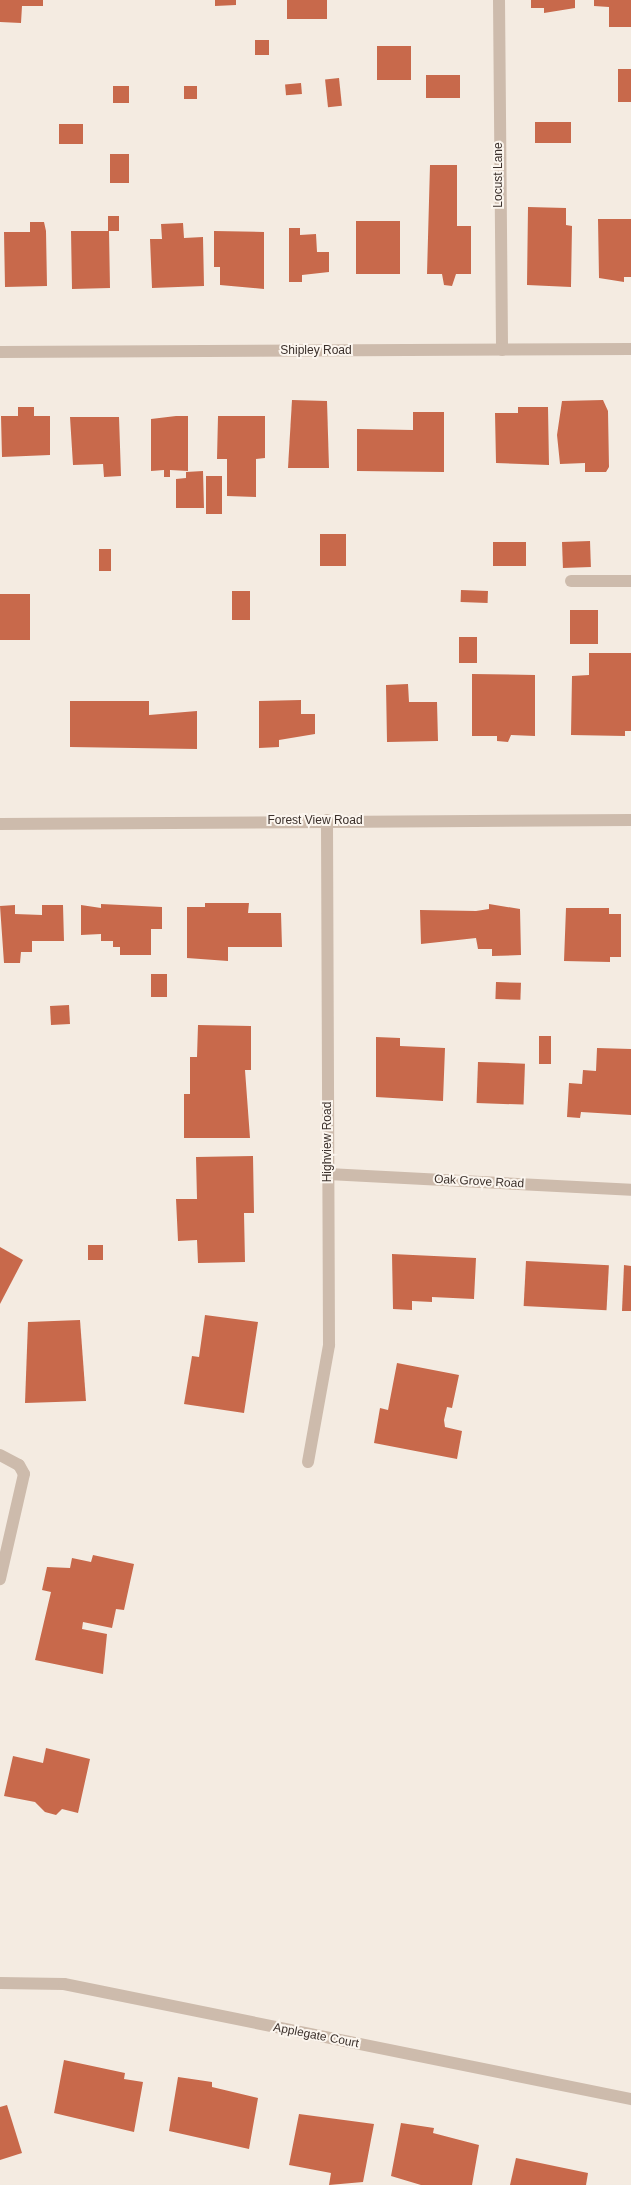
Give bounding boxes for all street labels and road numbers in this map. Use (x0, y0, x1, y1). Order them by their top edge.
street label: Locust Lane (492, 142, 506, 208)
street label: Shipley Road (280, 344, 352, 358)
street label: Forest View Road (267, 814, 363, 828)
street label: Highview Road (321, 1102, 335, 1182)
street label: Oak Grove Road (434, 1172, 524, 1192)
street label: Applegate Court (272, 2021, 360, 2051)

